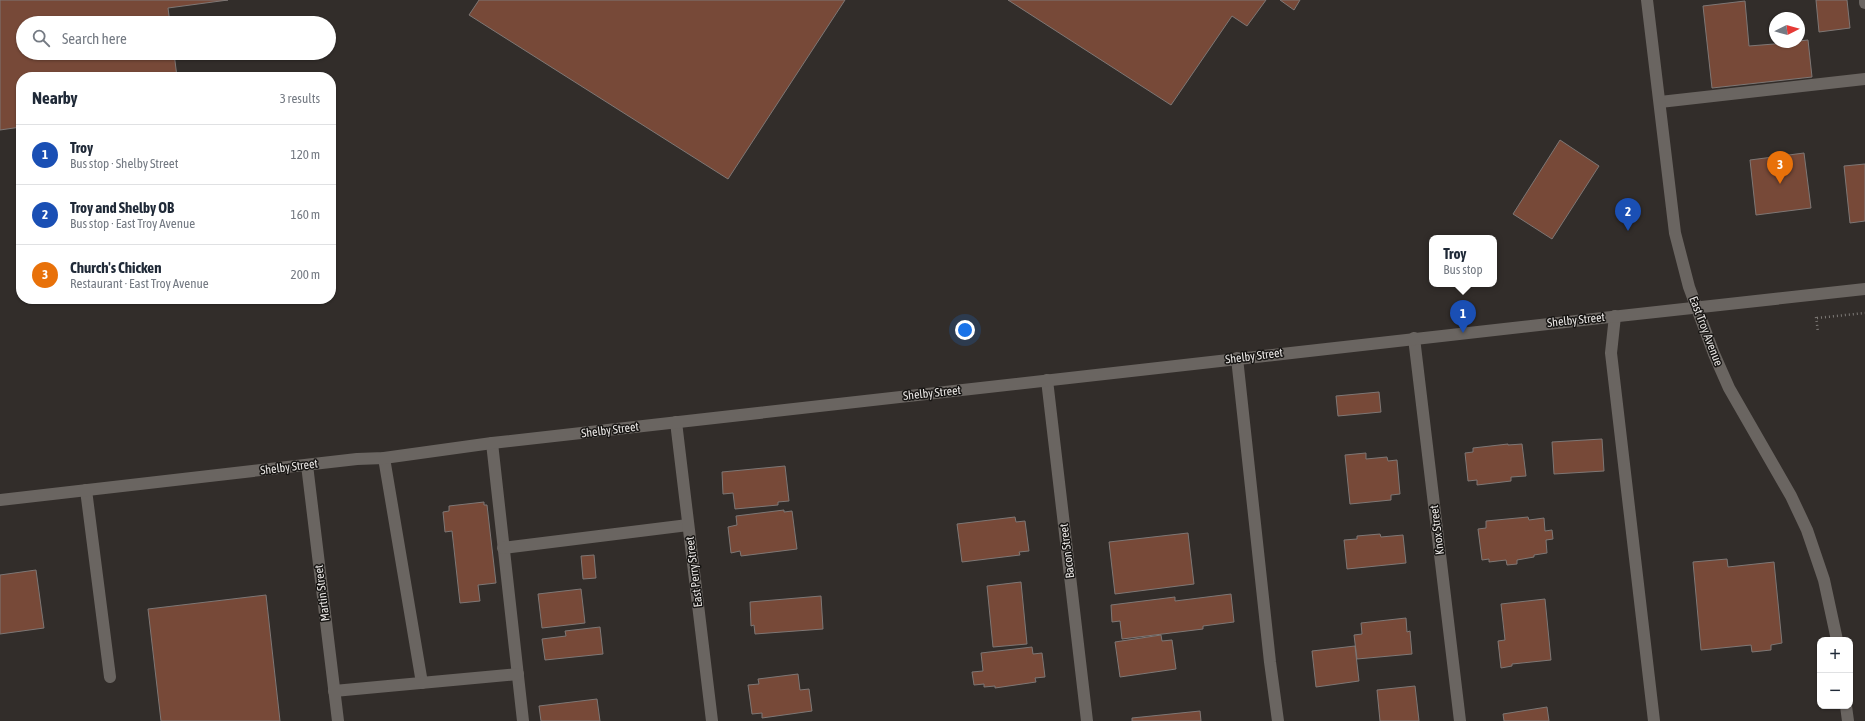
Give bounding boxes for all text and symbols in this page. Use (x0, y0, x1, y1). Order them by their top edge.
north arrow (1769, 12, 1805, 48)
search box (16, 16, 336, 60)
icon: search (30, 27, 52, 49)
text: Search here (62, 30, 127, 47)
text: Nearby (32, 88, 78, 108)
text: 3 results (280, 91, 320, 106)
text: Troy (70, 139, 93, 156)
text: 1 (42, 147, 48, 162)
text: 120 m (291, 147, 320, 162)
pin: 3 (1767, 151, 1793, 184)
text: Bus stop · Shelby Street (70, 156, 178, 171)
pin: 2 (1615, 198, 1641, 231)
text: Troy and Shelby OB (70, 199, 174, 216)
text: 2 (42, 207, 48, 222)
text: 160 m (291, 207, 320, 222)
text: Bus stop · East Troy Avenue (70, 216, 195, 231)
popup (1429, 235, 1497, 287)
text: Troy (1443, 245, 1467, 262)
text: Church's Chicken (70, 259, 161, 276)
text: Bus stop (1443, 262, 1483, 277)
text: 3 (42, 267, 48, 282)
text: 200 m (291, 267, 320, 282)
text: Restaurant · East Troy Avenue (70, 276, 209, 291)
street label: East Troy Avenue (1686, 294, 1726, 368)
pin: 1 (1450, 300, 1476, 333)
street label: Shelby Street (1546, 310, 1606, 330)
your location (955, 320, 975, 340)
street label: Shelby Street (1224, 345, 1284, 366)
street label: Shelby Street (902, 383, 962, 403)
street label: Shelby Street (580, 419, 640, 440)
street label: Shelby Street (259, 456, 319, 477)
street label: Knox Street (1427, 504, 1447, 556)
street label: Bacon Street (1057, 522, 1077, 579)
street label: East Perry Street (683, 535, 705, 608)
street label: Martin Street (312, 563, 332, 622)
map controls (1817, 637, 1853, 709)
button: + (1817, 637, 1853, 673)
button: − (1817, 673, 1853, 709)

